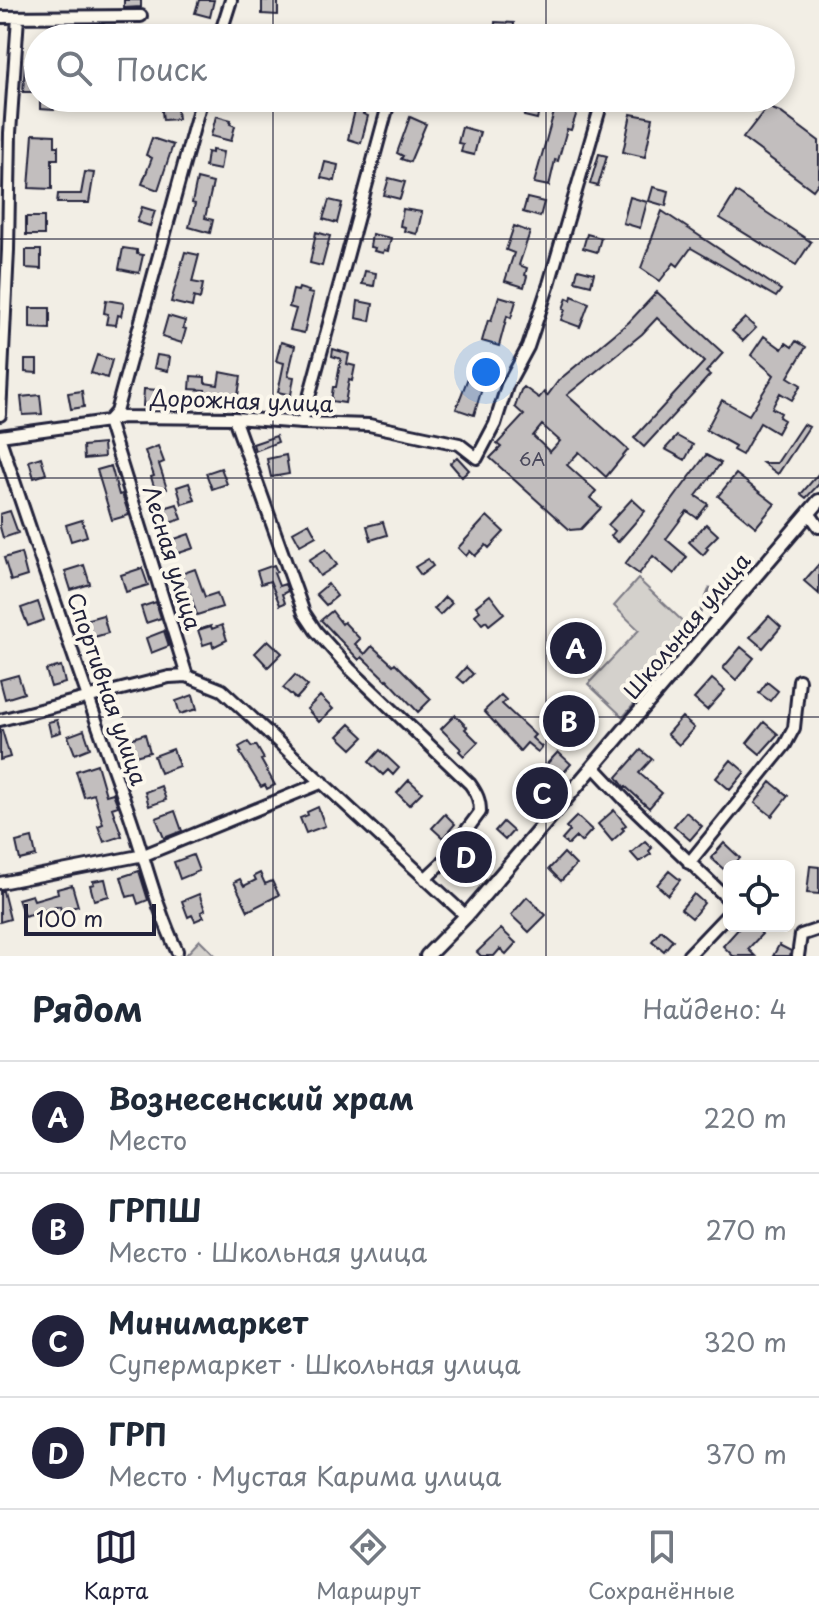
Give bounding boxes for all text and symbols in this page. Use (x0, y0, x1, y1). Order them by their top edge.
search box (24, 24, 795, 112)
icon: search (52, 46, 96, 90)
text: Поиск (116, 46, 207, 91)
your location (466, 352, 506, 392)
street label: Дорожная улица (149, 380, 334, 419)
house number: 6А (519, 445, 545, 472)
street label: Лесная улица (136, 481, 211, 634)
street label: Школьная улица (614, 544, 757, 706)
street label: Спортивная улица (60, 588, 157, 790)
pin: A (550, 618, 602, 678)
pin: B (543, 691, 595, 751)
pin: C (516, 763, 568, 823)
pin: D (440, 827, 492, 887)
map controls (723, 860, 795, 932)
button: locate (723, 860, 795, 932)
scale bar (24, 900, 156, 936)
text: 100 m (36, 901, 103, 934)
text: Рядом (32, 982, 143, 1034)
text: Найдено: 4 (642, 989, 787, 1028)
text: Вознесенский храм (108, 1075, 415, 1120)
text: A (48, 1098, 68, 1137)
text: 220 m (703, 1098, 787, 1137)
text: Место (108, 1120, 187, 1159)
text: ГРПШ (108, 1187, 202, 1232)
text: B (49, 1210, 67, 1249)
text: 270 m (706, 1210, 787, 1249)
text: Место · Школьная улица (108, 1232, 427, 1271)
text: Минимаркет (108, 1299, 308, 1344)
text: C (48, 1322, 68, 1361)
text: 320 m (703, 1322, 787, 1361)
text: Супермаркет · Школьная улица (108, 1344, 521, 1383)
text: ГРП (108, 1411, 167, 1456)
text: D (48, 1434, 68, 1473)
text: 370 m (705, 1434, 787, 1473)
text: Место · Мустая Карима улица (108, 1456, 501, 1495)
tab: Карта (84, 1525, 148, 1606)
tab: Маршрут (316, 1525, 420, 1606)
tab: Сохранённые (588, 1525, 735, 1606)

